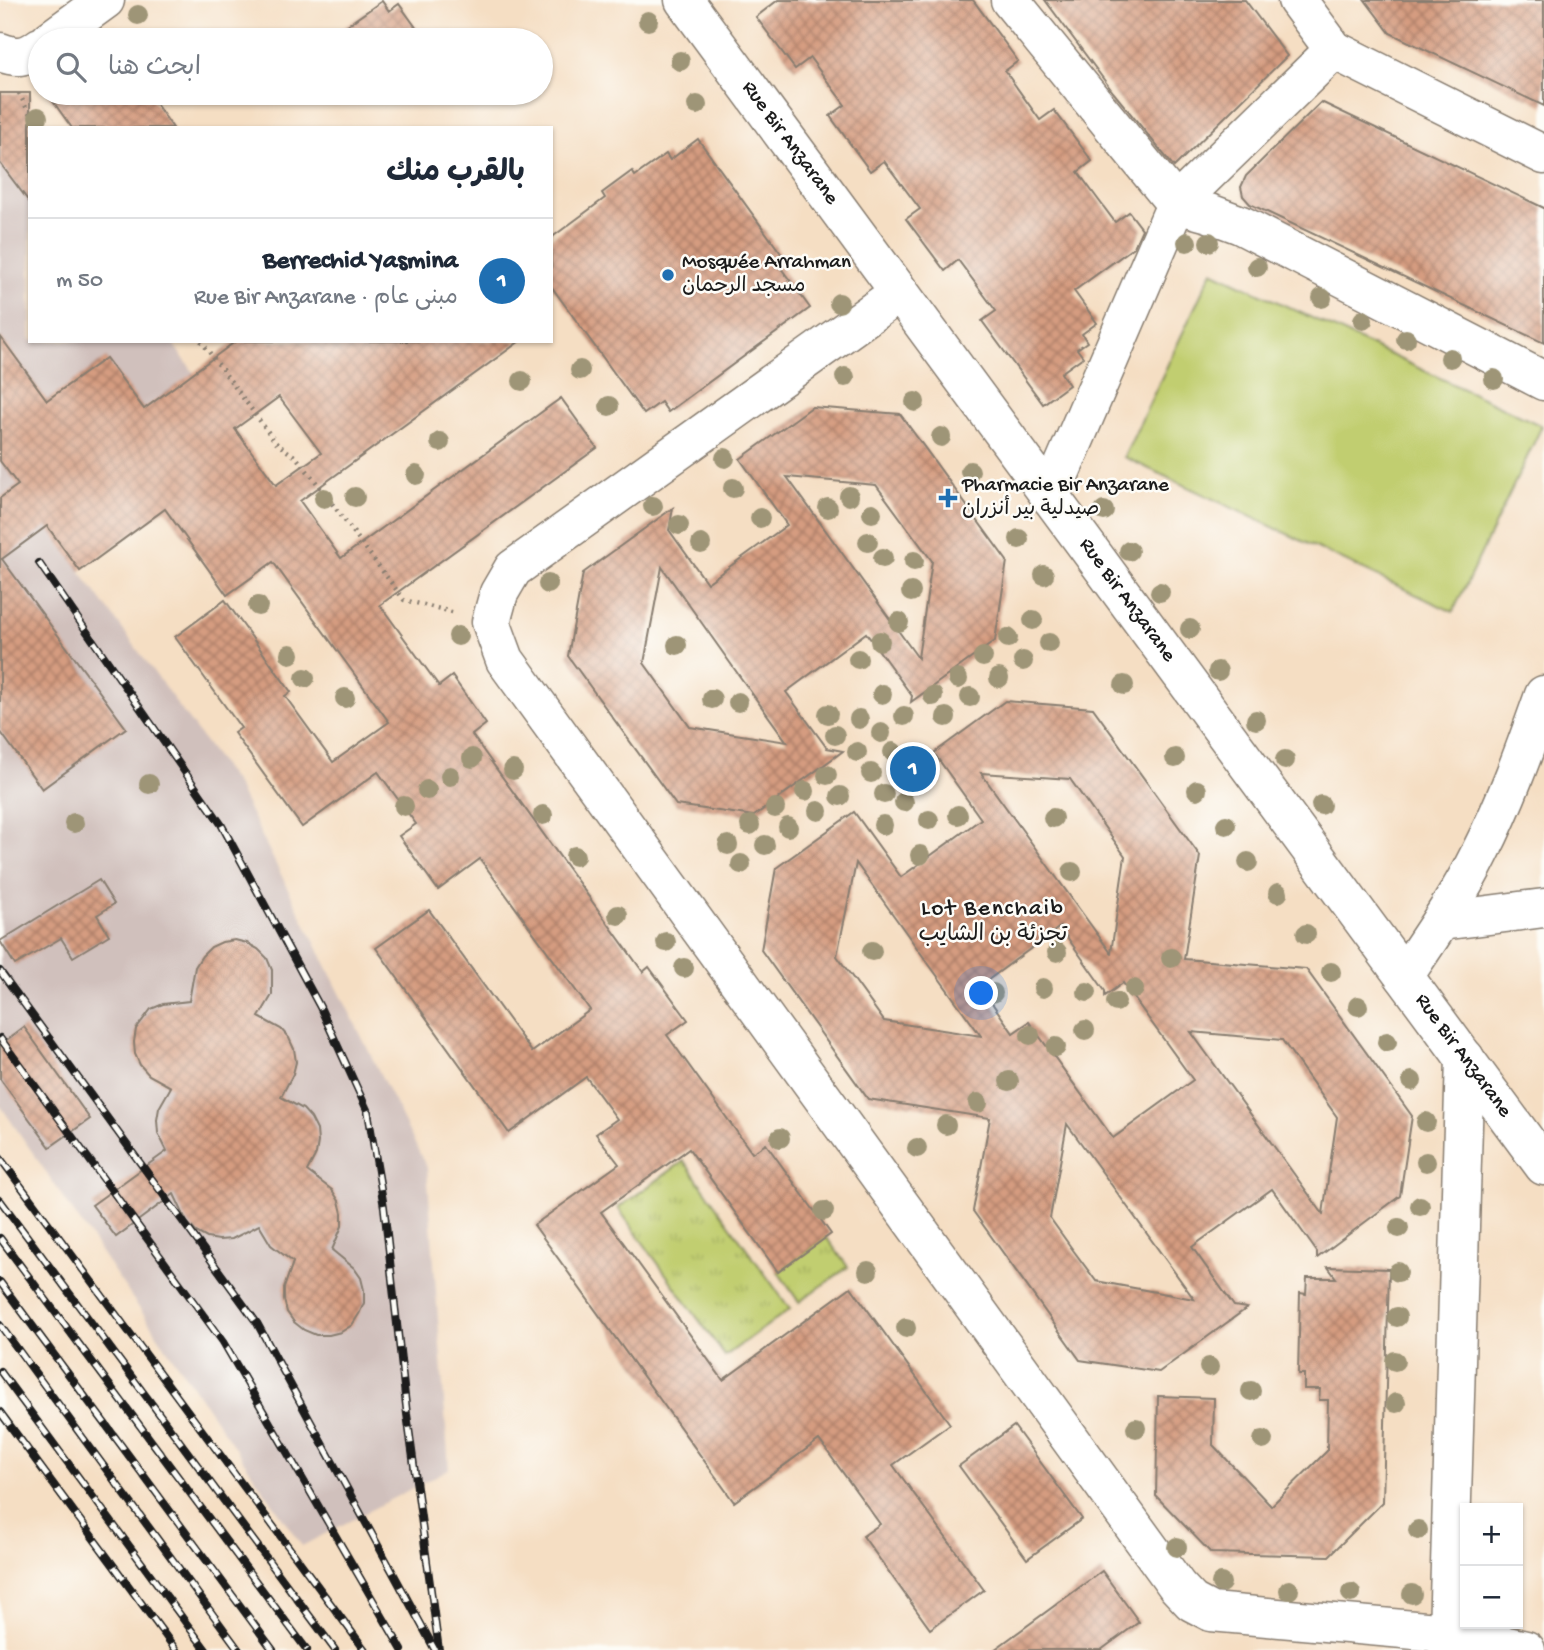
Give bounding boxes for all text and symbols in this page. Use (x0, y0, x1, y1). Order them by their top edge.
search box (28, 28, 553, 105)
icon: search (52, 48, 90, 86)
text: ابحث هنا (108, 54, 201, 85)
street label: Rue Bir Anzarane (736, 76, 844, 211)
text: بالقرب منك (386, 157, 525, 192)
text: Berrechid Yasmina (263, 247, 458, 278)
place label: Mosquée Arrahman مسجد الرحمان (682, 251, 851, 300)
marker: Mosquée Arrahman مسجد الرحمان (660, 267, 676, 283)
text: 50 m (56, 268, 103, 295)
text: 1 (497, 268, 507, 295)
text: مبنى عام · Rue Bir Anzarane (194, 285, 458, 312)
place label: Pharmacie Bir Anzarane صيدلية بير أنزران (961, 474, 1170, 523)
marker: Pharmacie Bir Anzarane صيدلية بير أنزران (940, 490, 956, 506)
street label: Rue Bir Anzarane (1073, 534, 1181, 668)
pin: 1 (890, 743, 936, 795)
district label: Lot Benchaib تجزئة بن الشايب (919, 896, 1068, 949)
your location (964, 976, 998, 1010)
street label: Rue Bir Anzarane (1409, 989, 1517, 1124)
map controls (1460, 1503, 1523, 1629)
button: + (1460, 1503, 1523, 1566)
button: − (1460, 1566, 1523, 1629)

